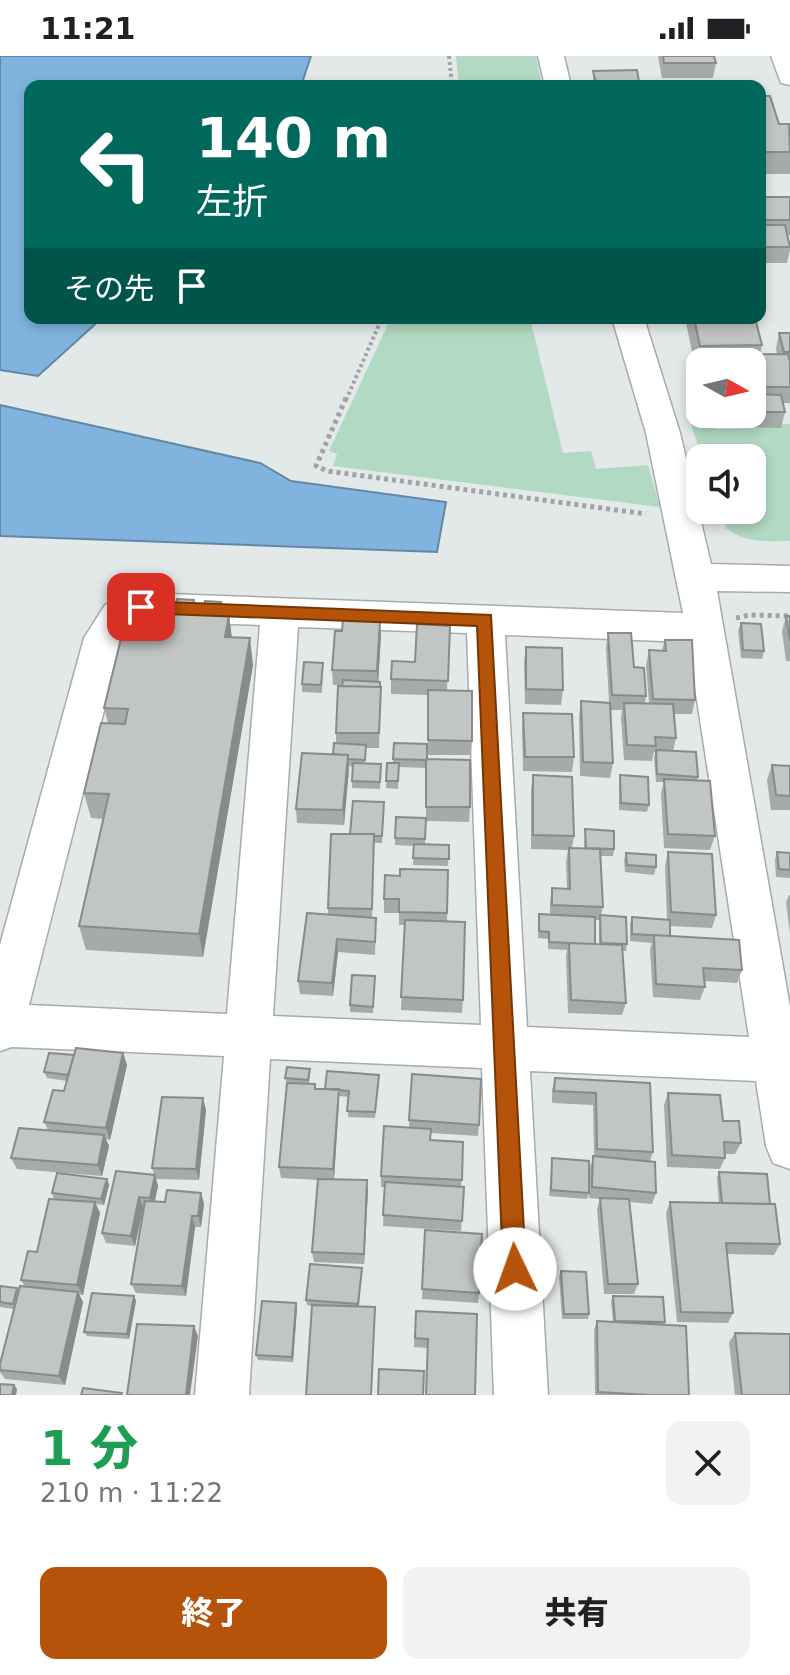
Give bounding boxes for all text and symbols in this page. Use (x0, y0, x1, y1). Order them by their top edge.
text: 11:21 (40, 11, 136, 46)
text: 140 m (196, 105, 391, 170)
icon: left (64, 112, 168, 216)
text: 左折 (196, 181, 268, 222)
icon: arrive (170, 264, 214, 308)
text: その先 (64, 271, 154, 306)
north arrow (686, 348, 766, 428)
map controls (686, 348, 766, 524)
button: sound (686, 444, 766, 524)
pin (107, 573, 175, 641)
icon: arrive (119, 585, 163, 629)
position arrow (473, 1227, 557, 1311)
text: 1 分 (40, 1420, 138, 1476)
button: close (666, 1421, 750, 1505)
text: 210 m · 11:22 (40, 1478, 223, 1508)
button: 終了 (40, 1567, 387, 1659)
button: 共有 (403, 1567, 750, 1659)

